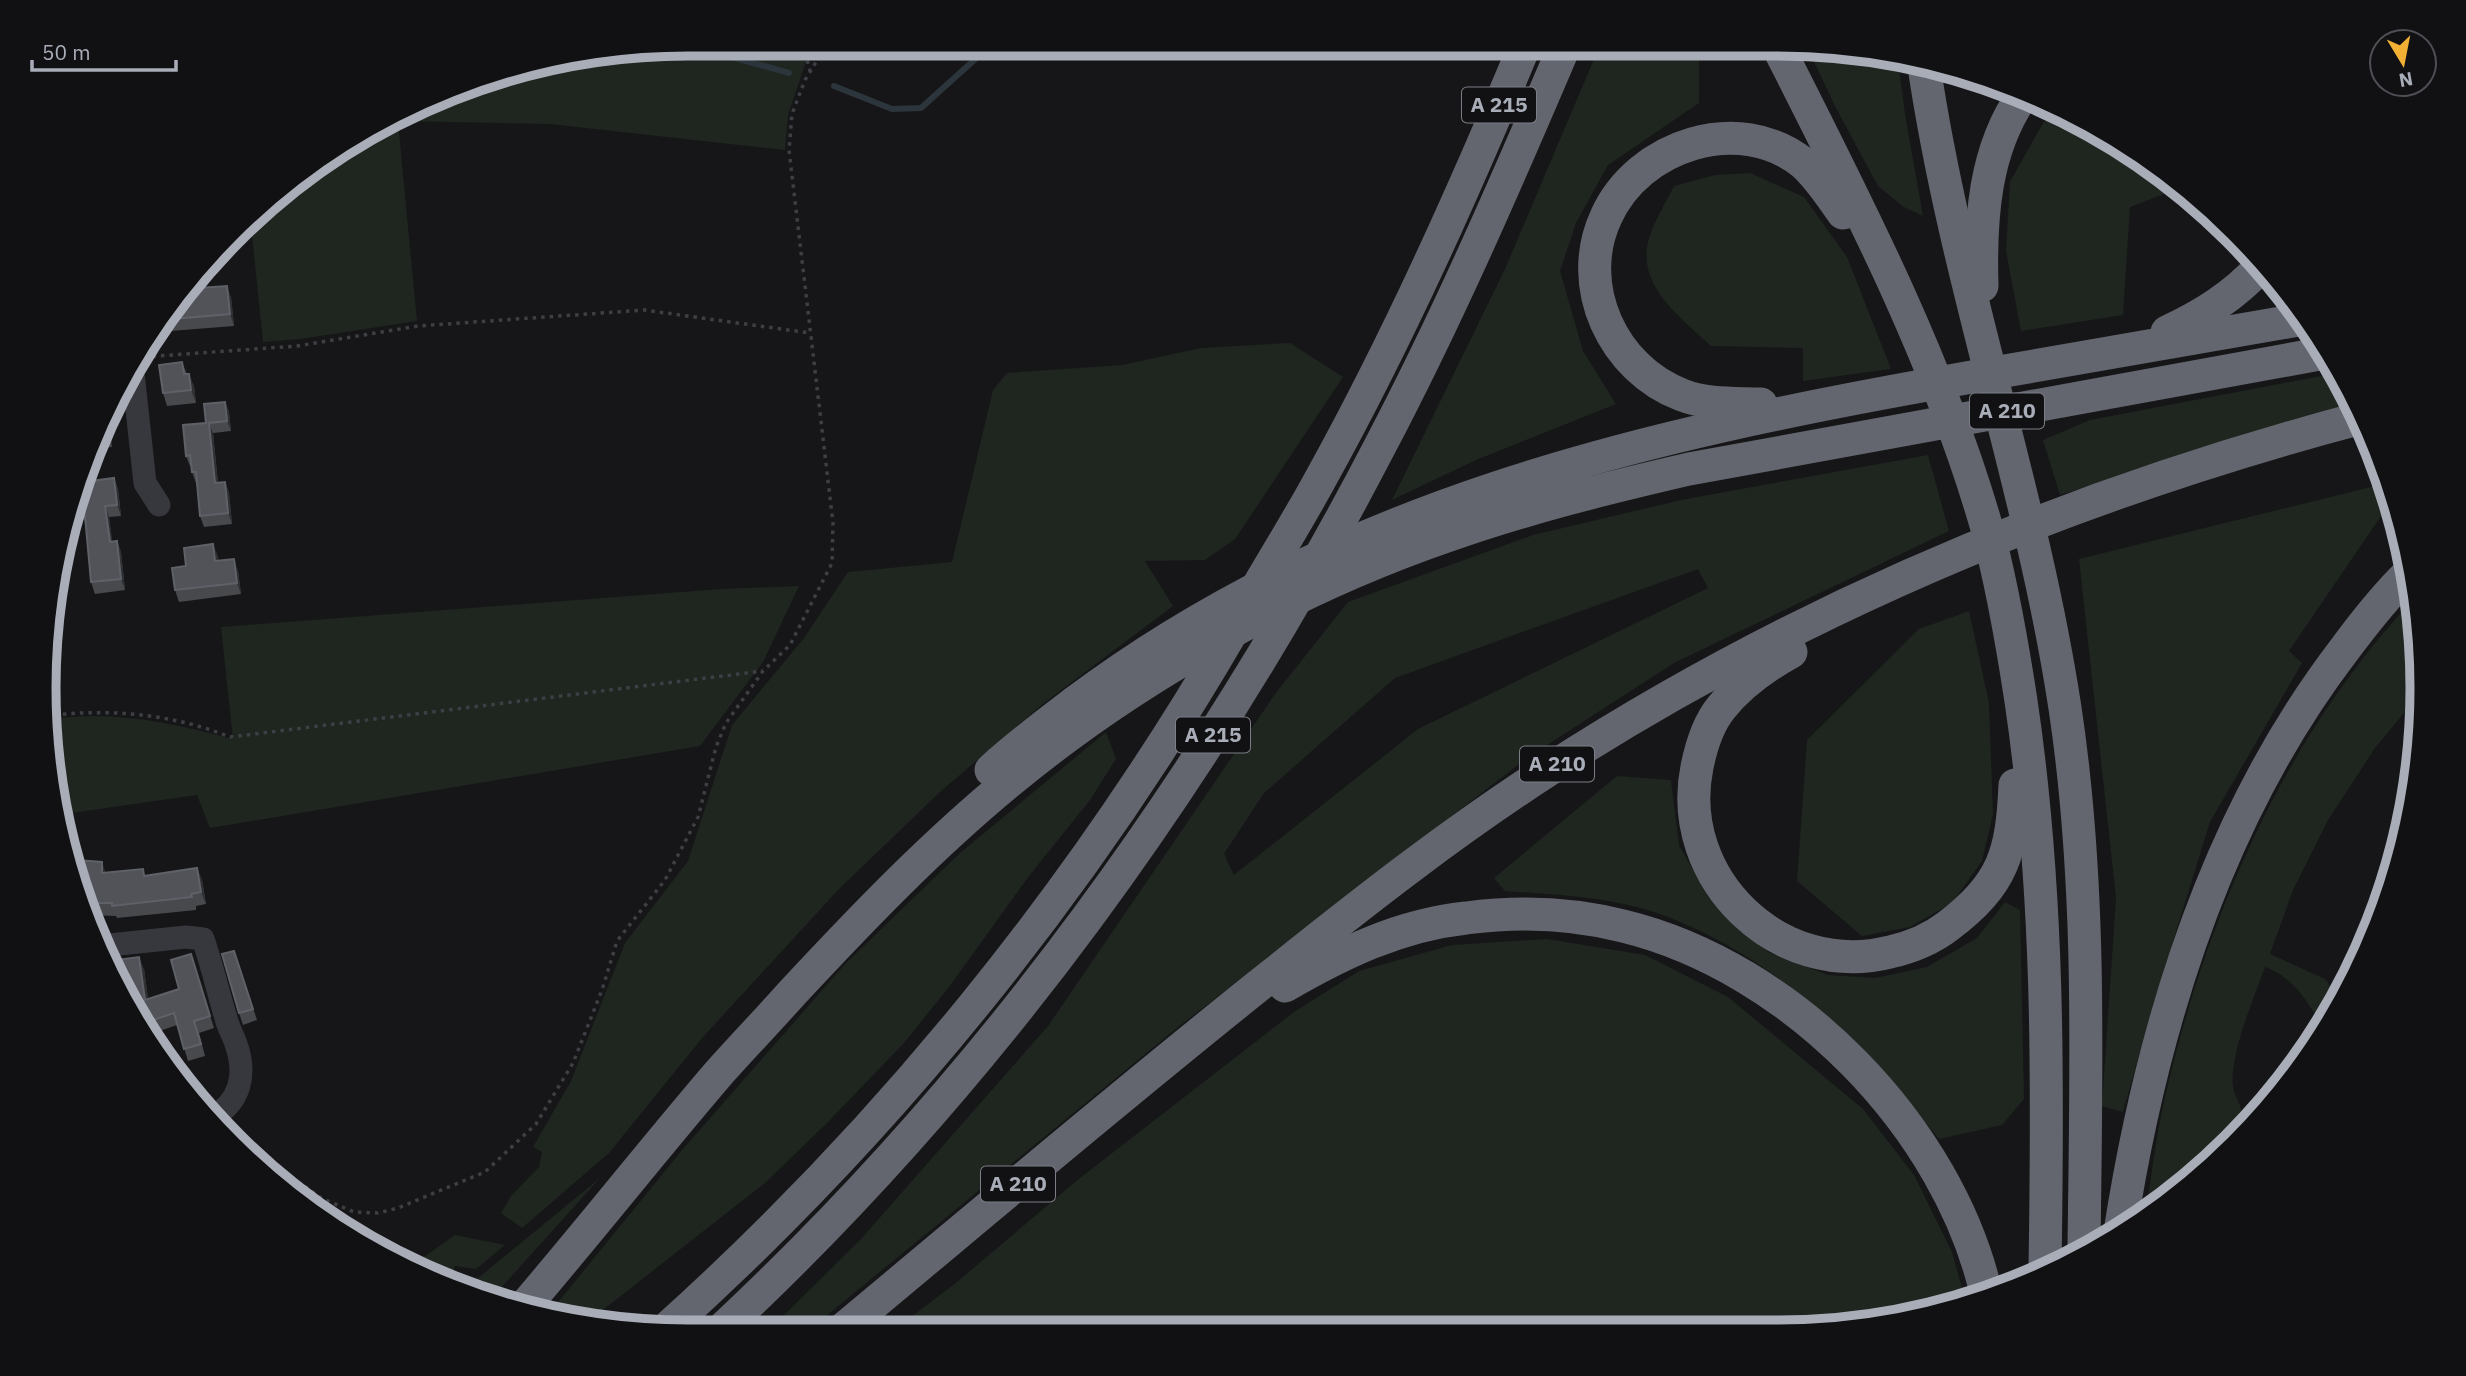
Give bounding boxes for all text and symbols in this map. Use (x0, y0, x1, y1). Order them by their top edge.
scale bar (32, 28, 175, 72)
north arrow (2368, 28, 2438, 98)
text: 50 m (42, 38, 91, 66)
text: N (2397, 67, 2415, 93)
road number: A 215 (1462, 88, 1536, 122)
road number: A 210 (1970, 394, 2044, 428)
road number: A 215 (1176, 718, 1250, 752)
road number: A 210 (1520, 746, 1594, 782)
road number: A 210 (981, 1166, 1055, 1202)

